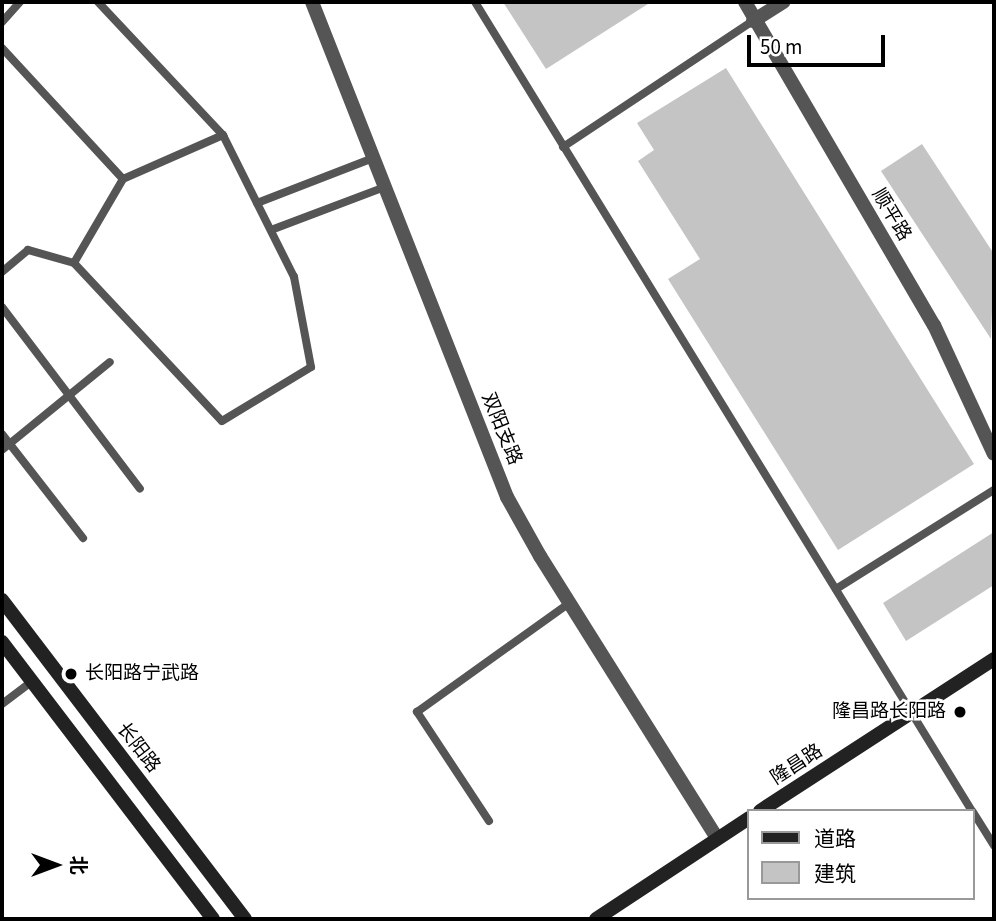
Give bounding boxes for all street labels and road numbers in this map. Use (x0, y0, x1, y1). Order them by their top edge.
street label: 顺平路 (867, 185, 915, 245)
street label: 双阳支路 (476, 389, 526, 469)
street label: 长阳路 (111, 719, 165, 777)
street label: 隆昌路 (767, 740, 827, 790)

